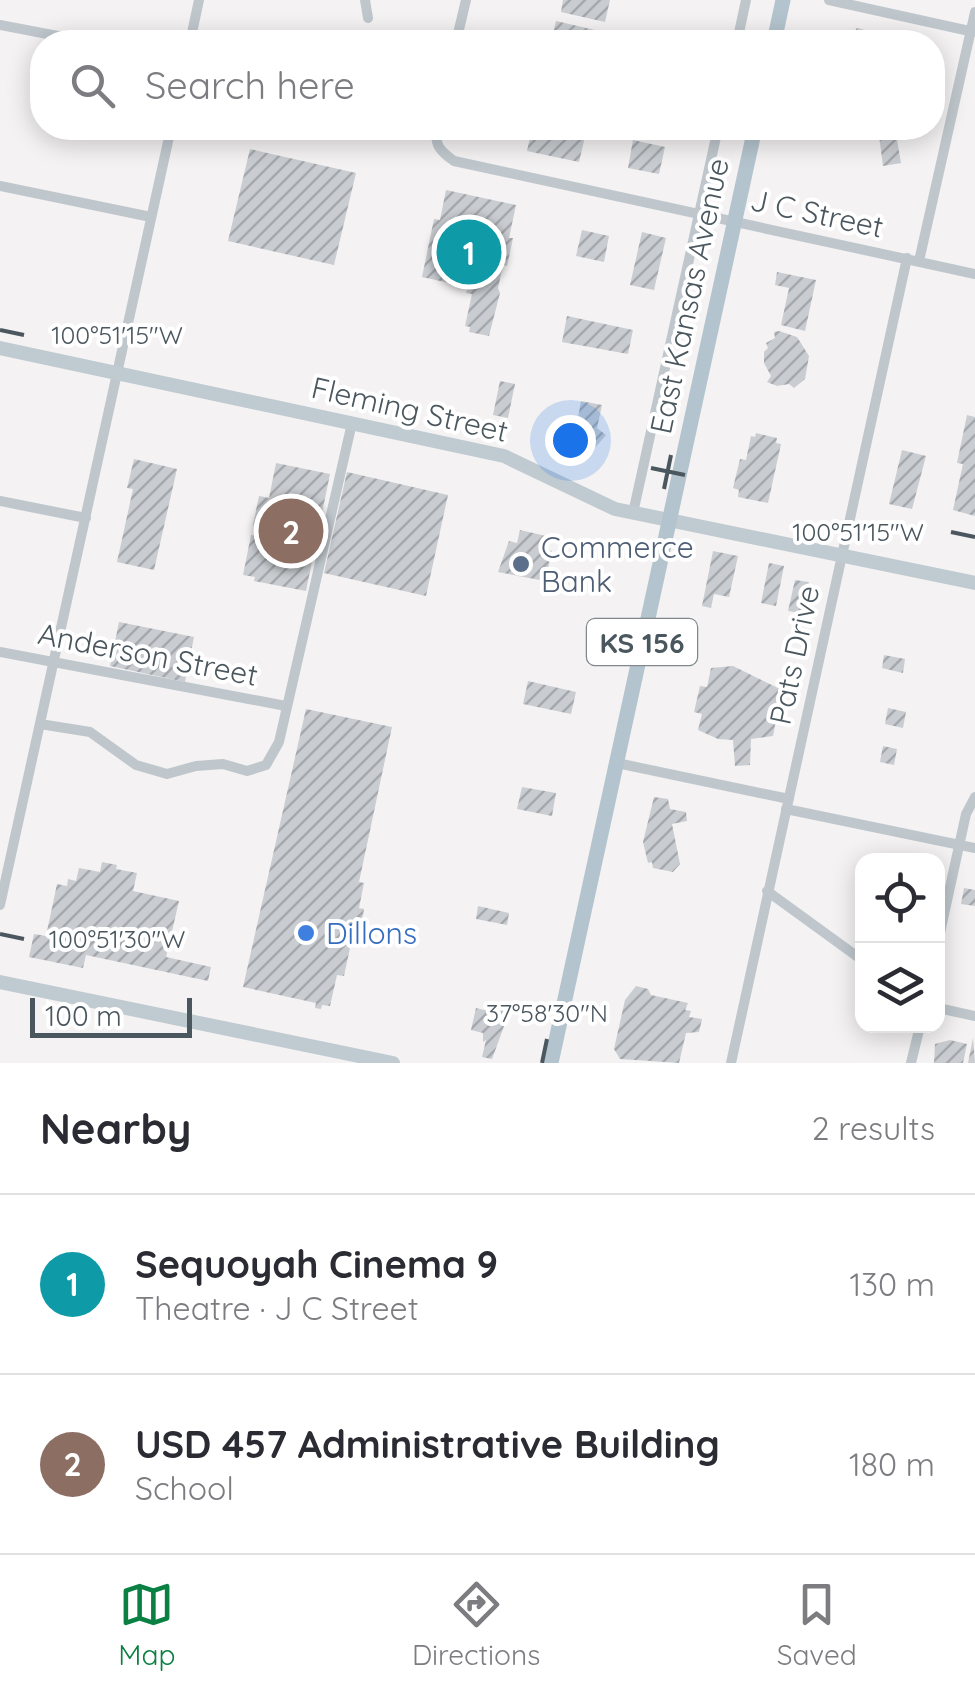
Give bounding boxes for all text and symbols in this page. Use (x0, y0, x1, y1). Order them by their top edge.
search box (30, 30, 945, 140)
icon: search (65, 58, 120, 113)
text: Search here (145, 61, 355, 109)
street label: East Kansas Avenue (641, 155, 737, 437)
street label: J C Street (747, 180, 887, 246)
pin: 1 (436, 214, 502, 290)
text: 100°51'15"W (51, 319, 183, 350)
street label: Fleming Street (308, 368, 512, 450)
your location (545, 415, 596, 466)
pin: 2 (258, 494, 324, 568)
text: 100°51'15"W (792, 516, 924, 547)
place label: Commerce Bank (541, 528, 694, 600)
marker: Commerce Bank (510, 553, 532, 575)
street label: Pats Drive (761, 582, 827, 728)
street label: Anderson Street (35, 614, 261, 694)
road number: KS 156 (587, 619, 697, 665)
map controls (855, 853, 945, 1033)
button: locate (855, 853, 945, 943)
place label: Dillons (326, 914, 417, 952)
marker: Dillons (295, 922, 317, 944)
text: 100°51'30"W (49, 923, 185, 954)
button: layers (855, 943, 945, 1033)
scale bar (30, 993, 192, 1038)
text: 37°58'30"N (486, 997, 608, 1028)
text: 100 m (45, 998, 122, 1033)
text: Nearby (40, 1102, 191, 1155)
text: 2 results (812, 1108, 935, 1148)
text: Sequoyah Cinema 9 (135, 1240, 498, 1288)
text: 1 (66, 1264, 79, 1304)
text: 130 m (849, 1264, 935, 1304)
text: Theatre · J C Street (135, 1288, 419, 1328)
text: USD 457 Administrative Building (135, 1420, 720, 1468)
text: 2 (63, 1444, 82, 1484)
text: 180 m (849, 1444, 935, 1484)
text: School (135, 1468, 234, 1508)
tab: Map (118, 1577, 175, 1672)
tab: Directions (412, 1577, 540, 1672)
tab: Saved (777, 1577, 857, 1672)

